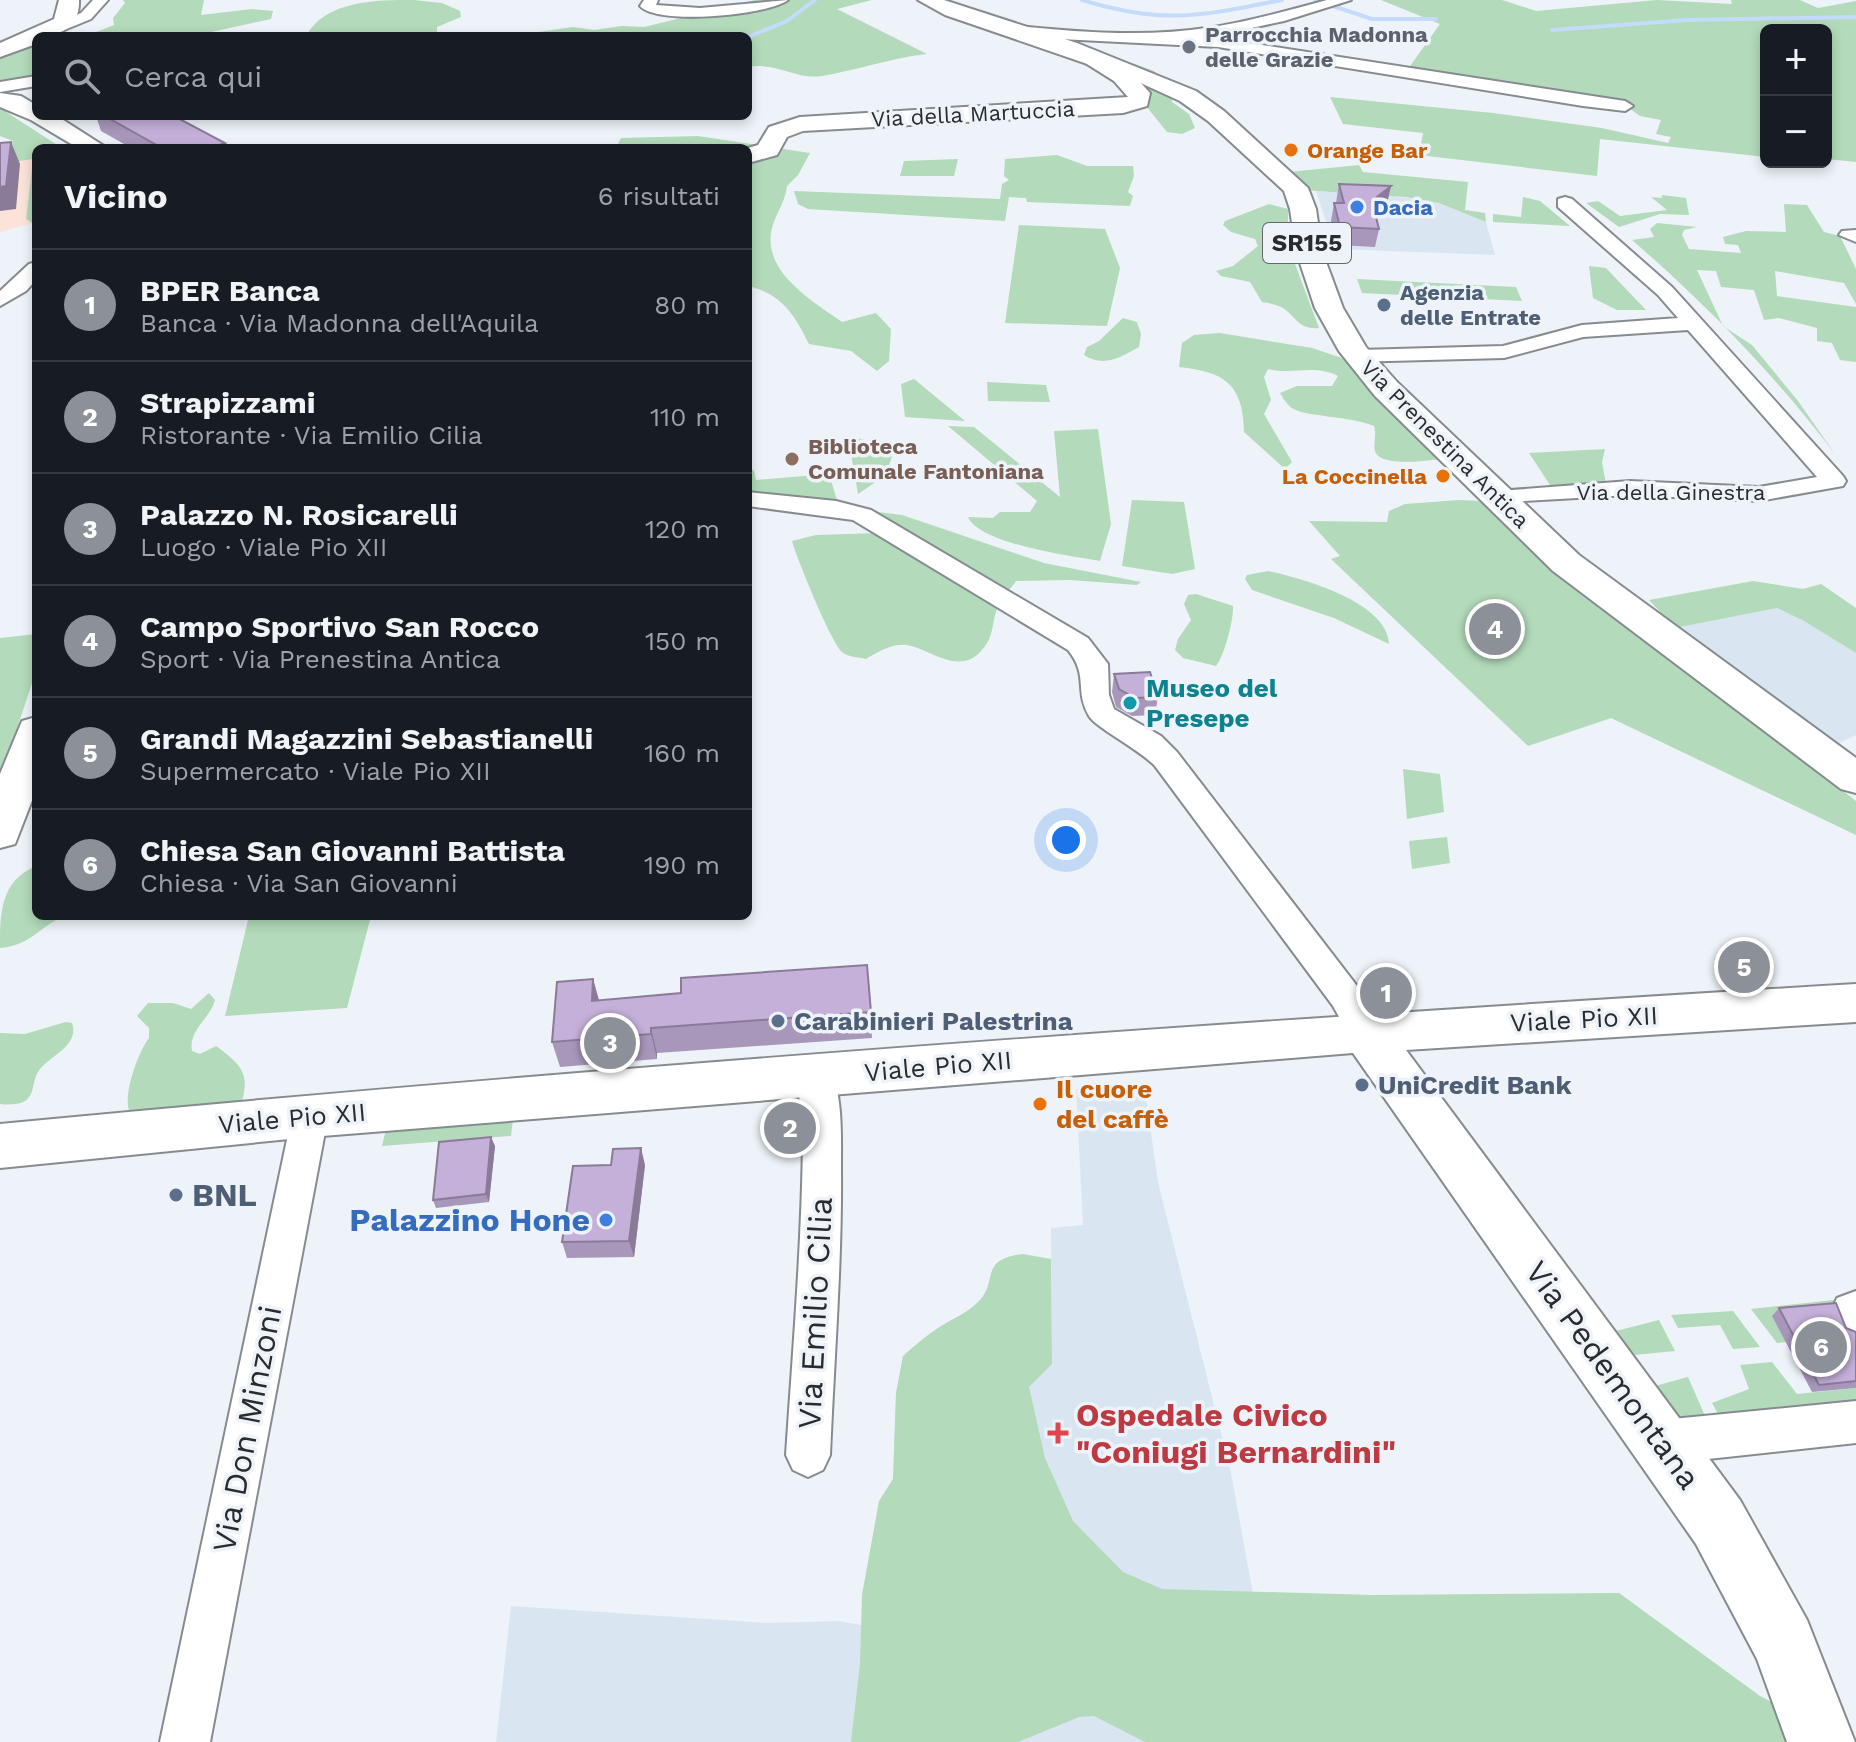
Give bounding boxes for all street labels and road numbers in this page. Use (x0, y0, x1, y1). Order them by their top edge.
street label: Via della Martuccia (870, 96, 1076, 132)
road number: SR155 (1263, 223, 1351, 263)
street label: Via Prenestina Antica (1356, 355, 1534, 533)
street label: Via della Ginestra (1577, 480, 1765, 505)
street label: Viale Pio XII (1509, 1000, 1659, 1038)
street label: Viale Pio XII (863, 1045, 1013, 1087)
street label: Viale Pio XII (217, 1097, 367, 1139)
street label: Via Emilio Cilia (790, 1196, 840, 1430)
street label: Via Pedemontana (1518, 1254, 1708, 1496)
street label: Via Don Minzoni (204, 1302, 290, 1556)

